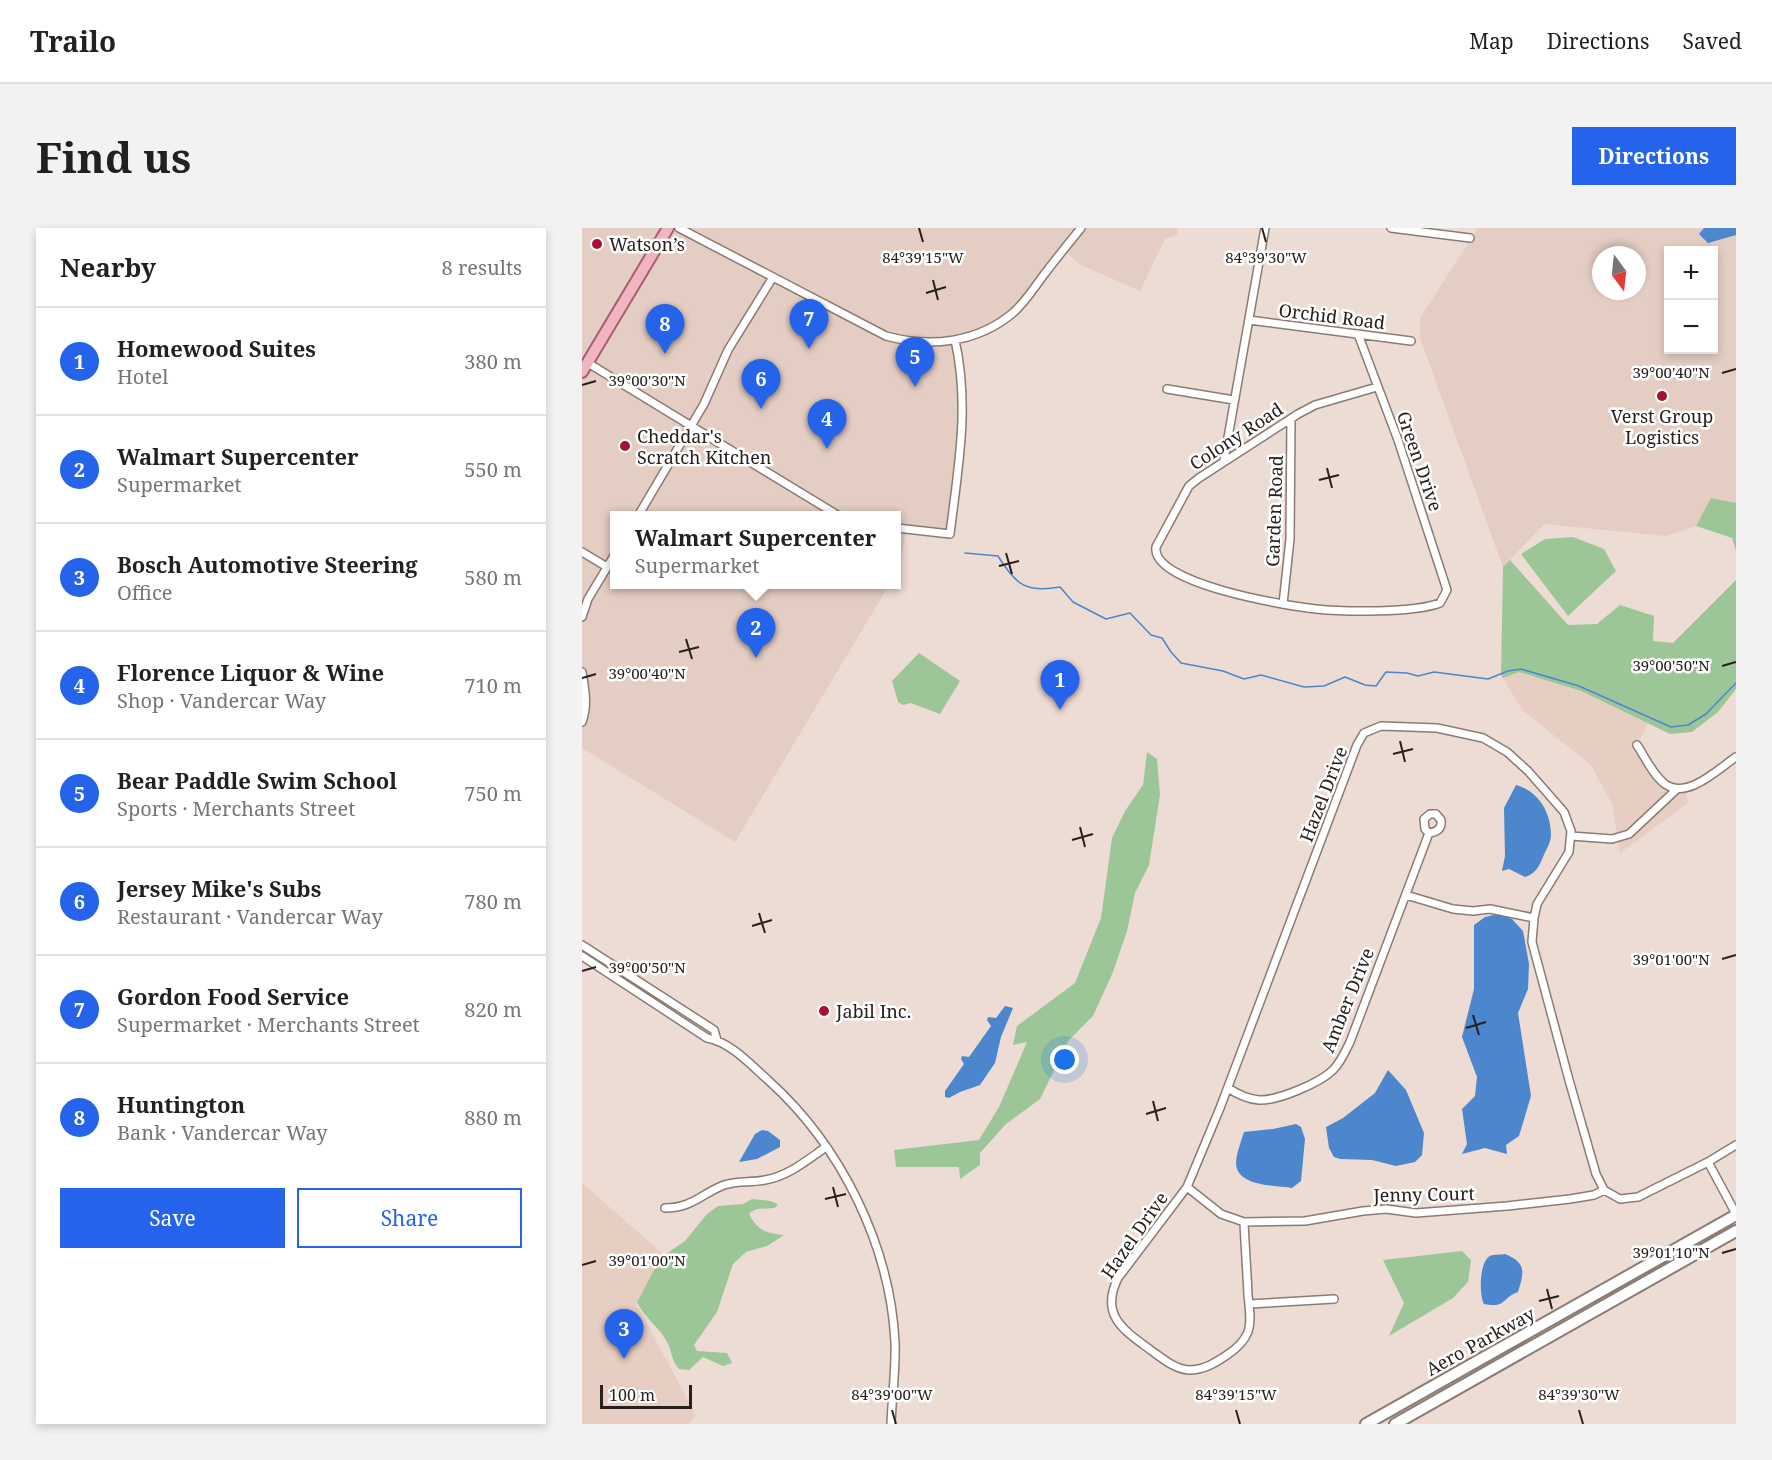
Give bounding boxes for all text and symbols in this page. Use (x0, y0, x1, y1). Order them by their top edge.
text: Trailo (30, 22, 116, 60)
text: Map (1469, 27, 1514, 55)
text: Directions (1547, 27, 1649, 55)
text: Saved (1682, 27, 1742, 55)
button: Directions (1572, 127, 1736, 185)
text: Find us (36, 128, 191, 185)
place label: Watson’s (609, 232, 685, 256)
marker: Watson’s (590, 237, 604, 251)
north arrow (1592, 246, 1646, 300)
map controls (1664, 246, 1718, 354)
button: + (1664, 246, 1718, 300)
text: 84°39'15"W (882, 247, 964, 267)
text: 84°39'30"W (1225, 247, 1307, 267)
text: Nearby (60, 249, 156, 285)
text: 8 results (442, 254, 522, 281)
street label: Orchid Road (1277, 298, 1387, 334)
pin: 7 (790, 300, 828, 349)
button: − (1664, 300, 1718, 354)
pin: 8 (646, 304, 685, 354)
text: Homewood Suites (117, 333, 316, 363)
pin: 5 (896, 338, 934, 387)
text: 1 (74, 348, 85, 375)
text: 380 m (464, 348, 522, 375)
pin: 6 (742, 360, 780, 409)
text: 39°00'40"N (1632, 362, 1710, 382)
text: Hotel (117, 363, 168, 390)
text: 39°00'30"N (608, 370, 686, 390)
marker: Verst Group Logistics (1655, 389, 1669, 403)
street label: Colony Road (1185, 397, 1287, 475)
pin: 4 (808, 400, 846, 449)
place label: Verst Group Logistics (1611, 404, 1713, 449)
street label: Green Drive (1392, 408, 1448, 514)
place label: Cheddar's Scratch Kitchen (637, 424, 772, 469)
marker: Cheddar's Scratch Kitchen (618, 439, 632, 453)
text: Walmart Supercenter (117, 441, 359, 471)
street label: Garden Road (1260, 455, 1288, 567)
text: 2 (74, 456, 85, 483)
text: 550 m (464, 456, 522, 483)
text: Supermarket (117, 471, 242, 498)
popup (610, 511, 901, 589)
text: Walmart Supercenter (635, 522, 876, 552)
text: Bosch Automotive Steering (117, 549, 418, 579)
text: Supermarket (635, 552, 759, 579)
text: 3 (74, 564, 85, 591)
text: 580 m (464, 564, 522, 591)
text: Office (117, 579, 172, 606)
pin: 2 (736, 608, 776, 658)
text: 39°00'50"N (1632, 655, 1710, 675)
text: Florence Liquor & Wine (117, 657, 384, 687)
pin: 1 (1040, 660, 1080, 710)
text: 39°00'40"N (608, 663, 686, 683)
text: 4 (74, 672, 85, 699)
text: 710 m (464, 672, 522, 699)
text: Shop · Vandercar Way (117, 687, 326, 714)
street label: Hazel Drive (1294, 743, 1352, 845)
text: Bear Paddle Swim School (117, 765, 397, 795)
text: 5 (74, 780, 85, 807)
text: 750 m (464, 780, 522, 807)
text: Sports · Merchants Street (117, 795, 355, 822)
text: Jersey Mike's Subs (117, 873, 321, 903)
text: 6 (74, 888, 85, 915)
text: 780 m (464, 888, 522, 915)
text: Restaurant · Vandercar Way (117, 903, 383, 930)
street label: Amber Drive (1315, 944, 1379, 1056)
text: 39°01'00"N (1632, 949, 1710, 969)
text: 39°00'50"N (608, 957, 686, 977)
text: Gordon Food Service (117, 981, 349, 1011)
text: 7 (74, 996, 85, 1023)
text: 820 m (464, 996, 522, 1023)
place label: Jabil Inc. (835, 999, 911, 1023)
marker: Jabil Inc. (817, 1004, 831, 1018)
text: Supermarket · Merchants Street (117, 1011, 420, 1038)
your location (1050, 1045, 1079, 1074)
text: Huntington (117, 1089, 245, 1119)
text: 8 (74, 1104, 85, 1131)
text: 880 m (464, 1104, 522, 1131)
text: Bank · Vandercar Way (117, 1119, 328, 1146)
street label: Jenny Court (1372, 1181, 1475, 1207)
street label: Hazel Drive (1095, 1187, 1173, 1283)
button: Save (60, 1188, 285, 1248)
button: Share (297, 1188, 522, 1248)
text: 39°01'10"N (1632, 1242, 1710, 1262)
text: 39°01'00"N (608, 1250, 686, 1270)
street label: Aero Parkway (1421, 1301, 1539, 1381)
pin: 3 (604, 1310, 644, 1359)
scale bar (600, 1382, 692, 1410)
text: 100 m (609, 1384, 655, 1406)
text: 84°39'00"W (851, 1384, 933, 1404)
text: 84°39'15"W (1195, 1384, 1277, 1404)
text: 84°39'30"W (1538, 1384, 1620, 1404)

